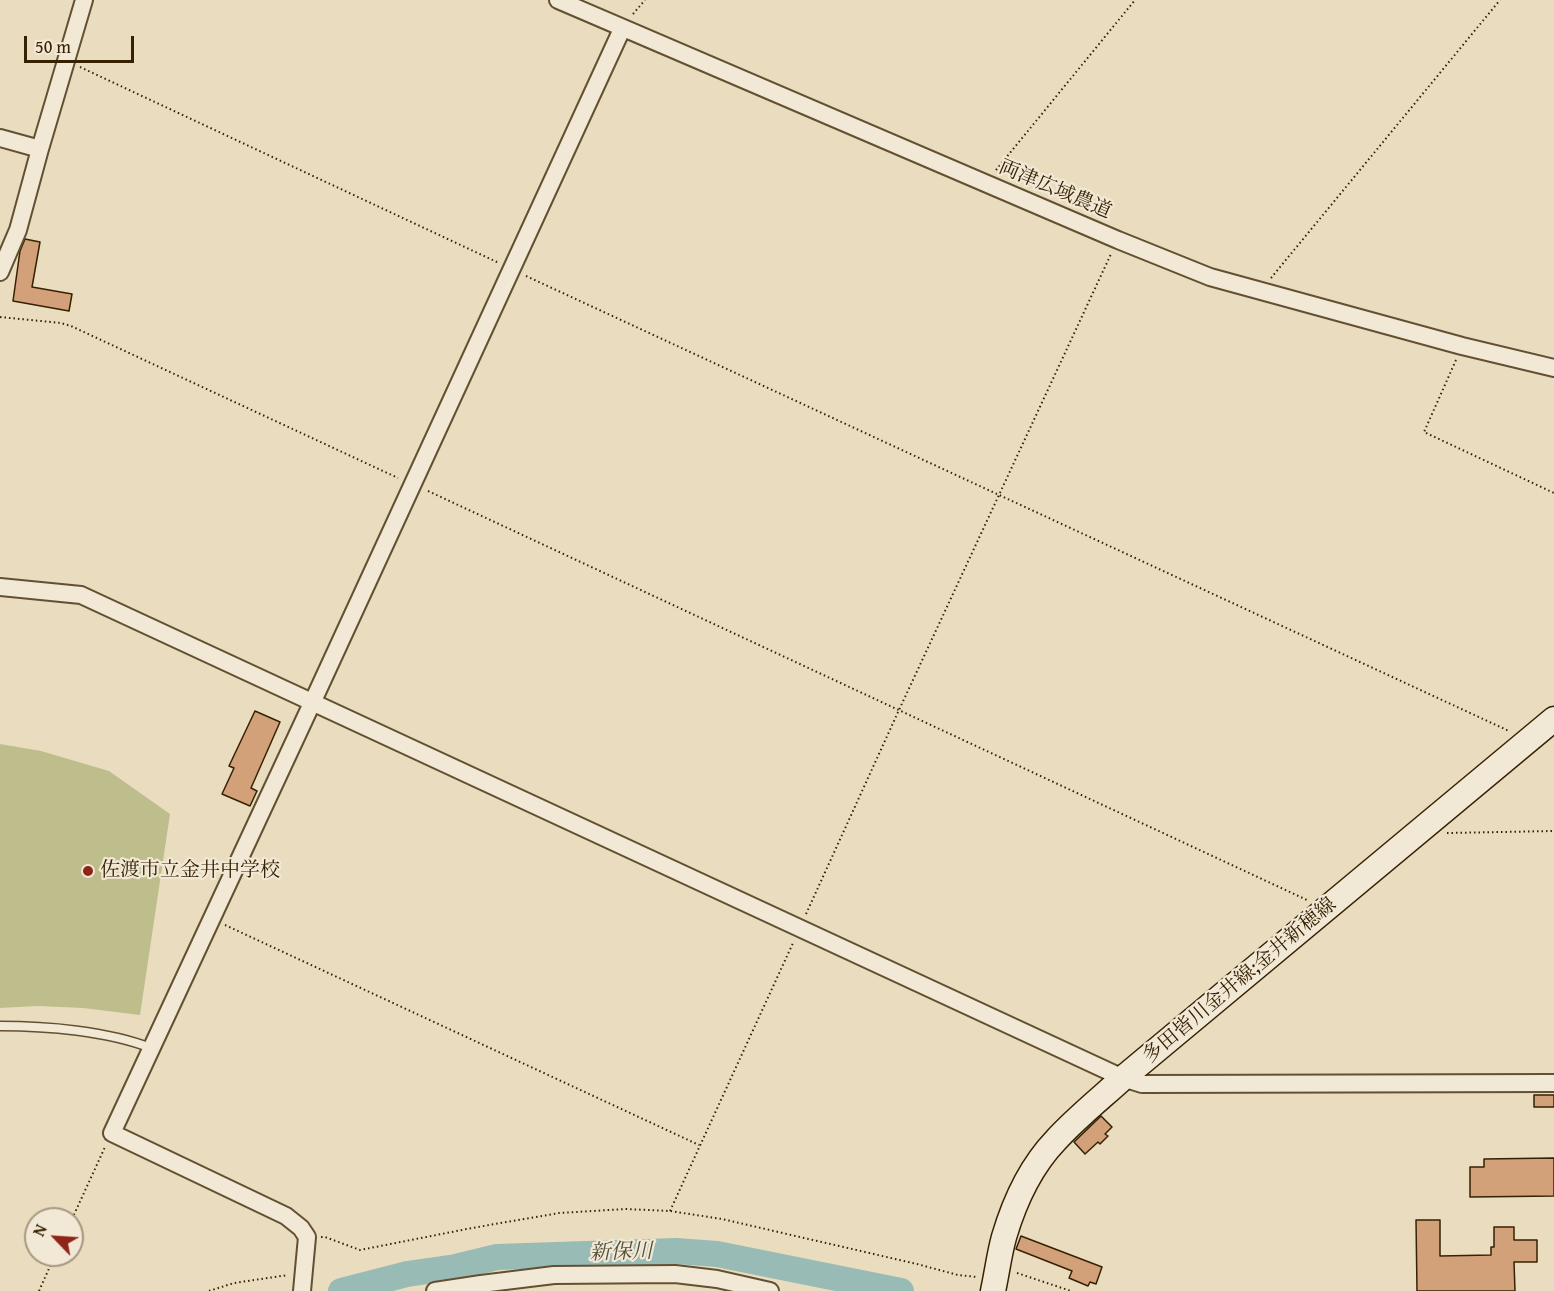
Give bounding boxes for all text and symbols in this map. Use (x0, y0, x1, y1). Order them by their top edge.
scale bar (27, 24, 136, 62)
text: 50 m (35, 33, 71, 60)
street label: 両津広域農道 (995, 156, 1115, 224)
place label: 佐渡市立金井中学校 (100, 859, 280, 883)
marker: 佐渡市立金井中学校 (81, 864, 95, 878)
street label: 多田皆川金井線;金井新穂線 (1139, 893, 1341, 1069)
north arrow (24, 1207, 84, 1267)
text: N (26, 1220, 53, 1240)
water label: 新保川 (589, 1239, 653, 1267)

